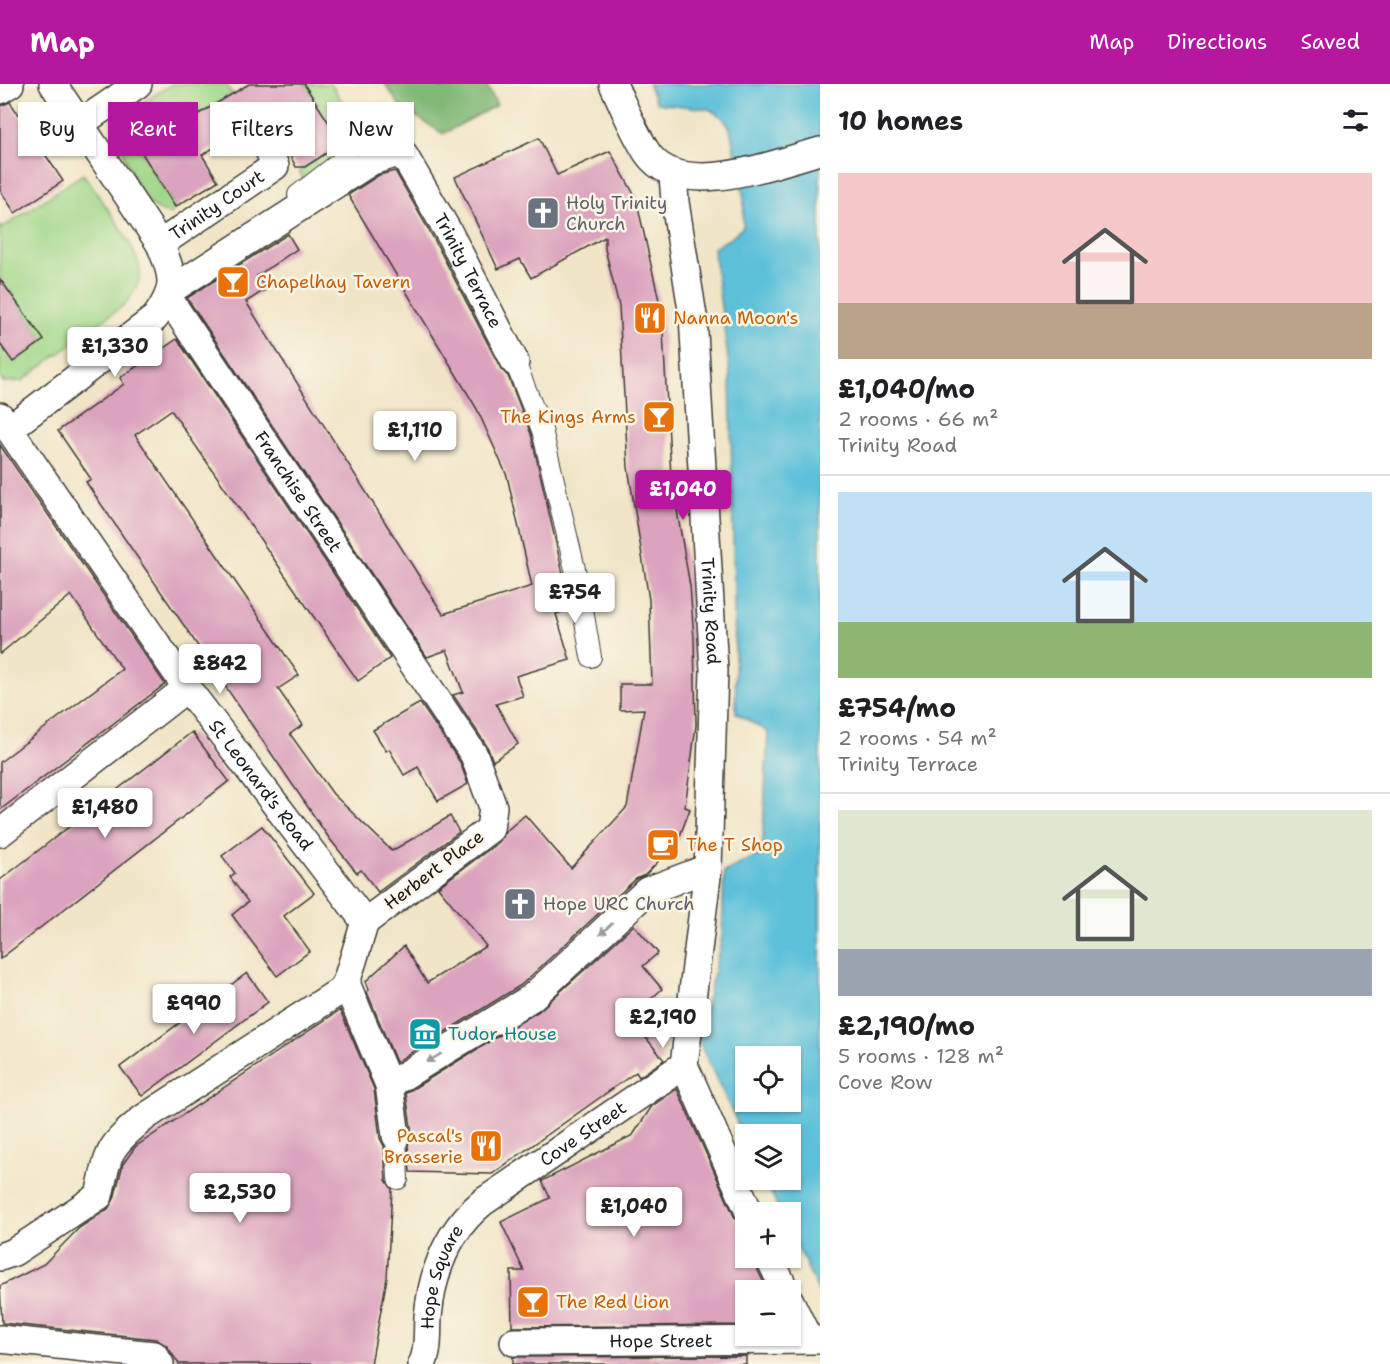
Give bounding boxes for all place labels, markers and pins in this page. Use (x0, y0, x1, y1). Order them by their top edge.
place label: Holy Trinity Church (566, 191, 667, 236)
church icon: Holy Trinity Church (525, 195, 561, 231)
bar icon: Chapelhay Tavern (215, 264, 251, 300)
place label: Chapelhay Tavern (256, 270, 411, 294)
restaurant icon: Nanna Moon's (632, 300, 668, 336)
place label: Nanna Moon's (673, 306, 798, 330)
pin: £1,330 (66, 327, 164, 378)
bar icon: The Kings Arms (641, 399, 677, 435)
place label: The Kings Arms (500, 405, 636, 429)
pin: £1,110 (366, 411, 464, 462)
pin: £1,040 (634, 470, 732, 521)
pin: £754 (539, 573, 611, 624)
pin: £842 (184, 644, 256, 695)
pin: £1,480 (56, 788, 154, 839)
cafe icon: The T Shop (645, 827, 681, 863)
place label: The T Shop (686, 833, 783, 857)
church icon: Hope URC Church (502, 886, 538, 922)
place label: Hope URC Church (543, 892, 695, 916)
pin: £990 (158, 984, 230, 1035)
pin: £2,190 (614, 998, 712, 1049)
museum icon: Tudor House (407, 1016, 443, 1052)
place label: Tudor House (448, 1022, 557, 1046)
place label: Pascal's Brasserie (384, 1124, 463, 1169)
restaurant icon: Pascal's Brasserie (468, 1128, 504, 1164)
pin: £2,530 (191, 1173, 289, 1224)
pin: £1,040 (585, 1187, 683, 1238)
bar icon: The Red Lion (515, 1284, 551, 1320)
place label: The Red Lion (556, 1290, 669, 1314)

